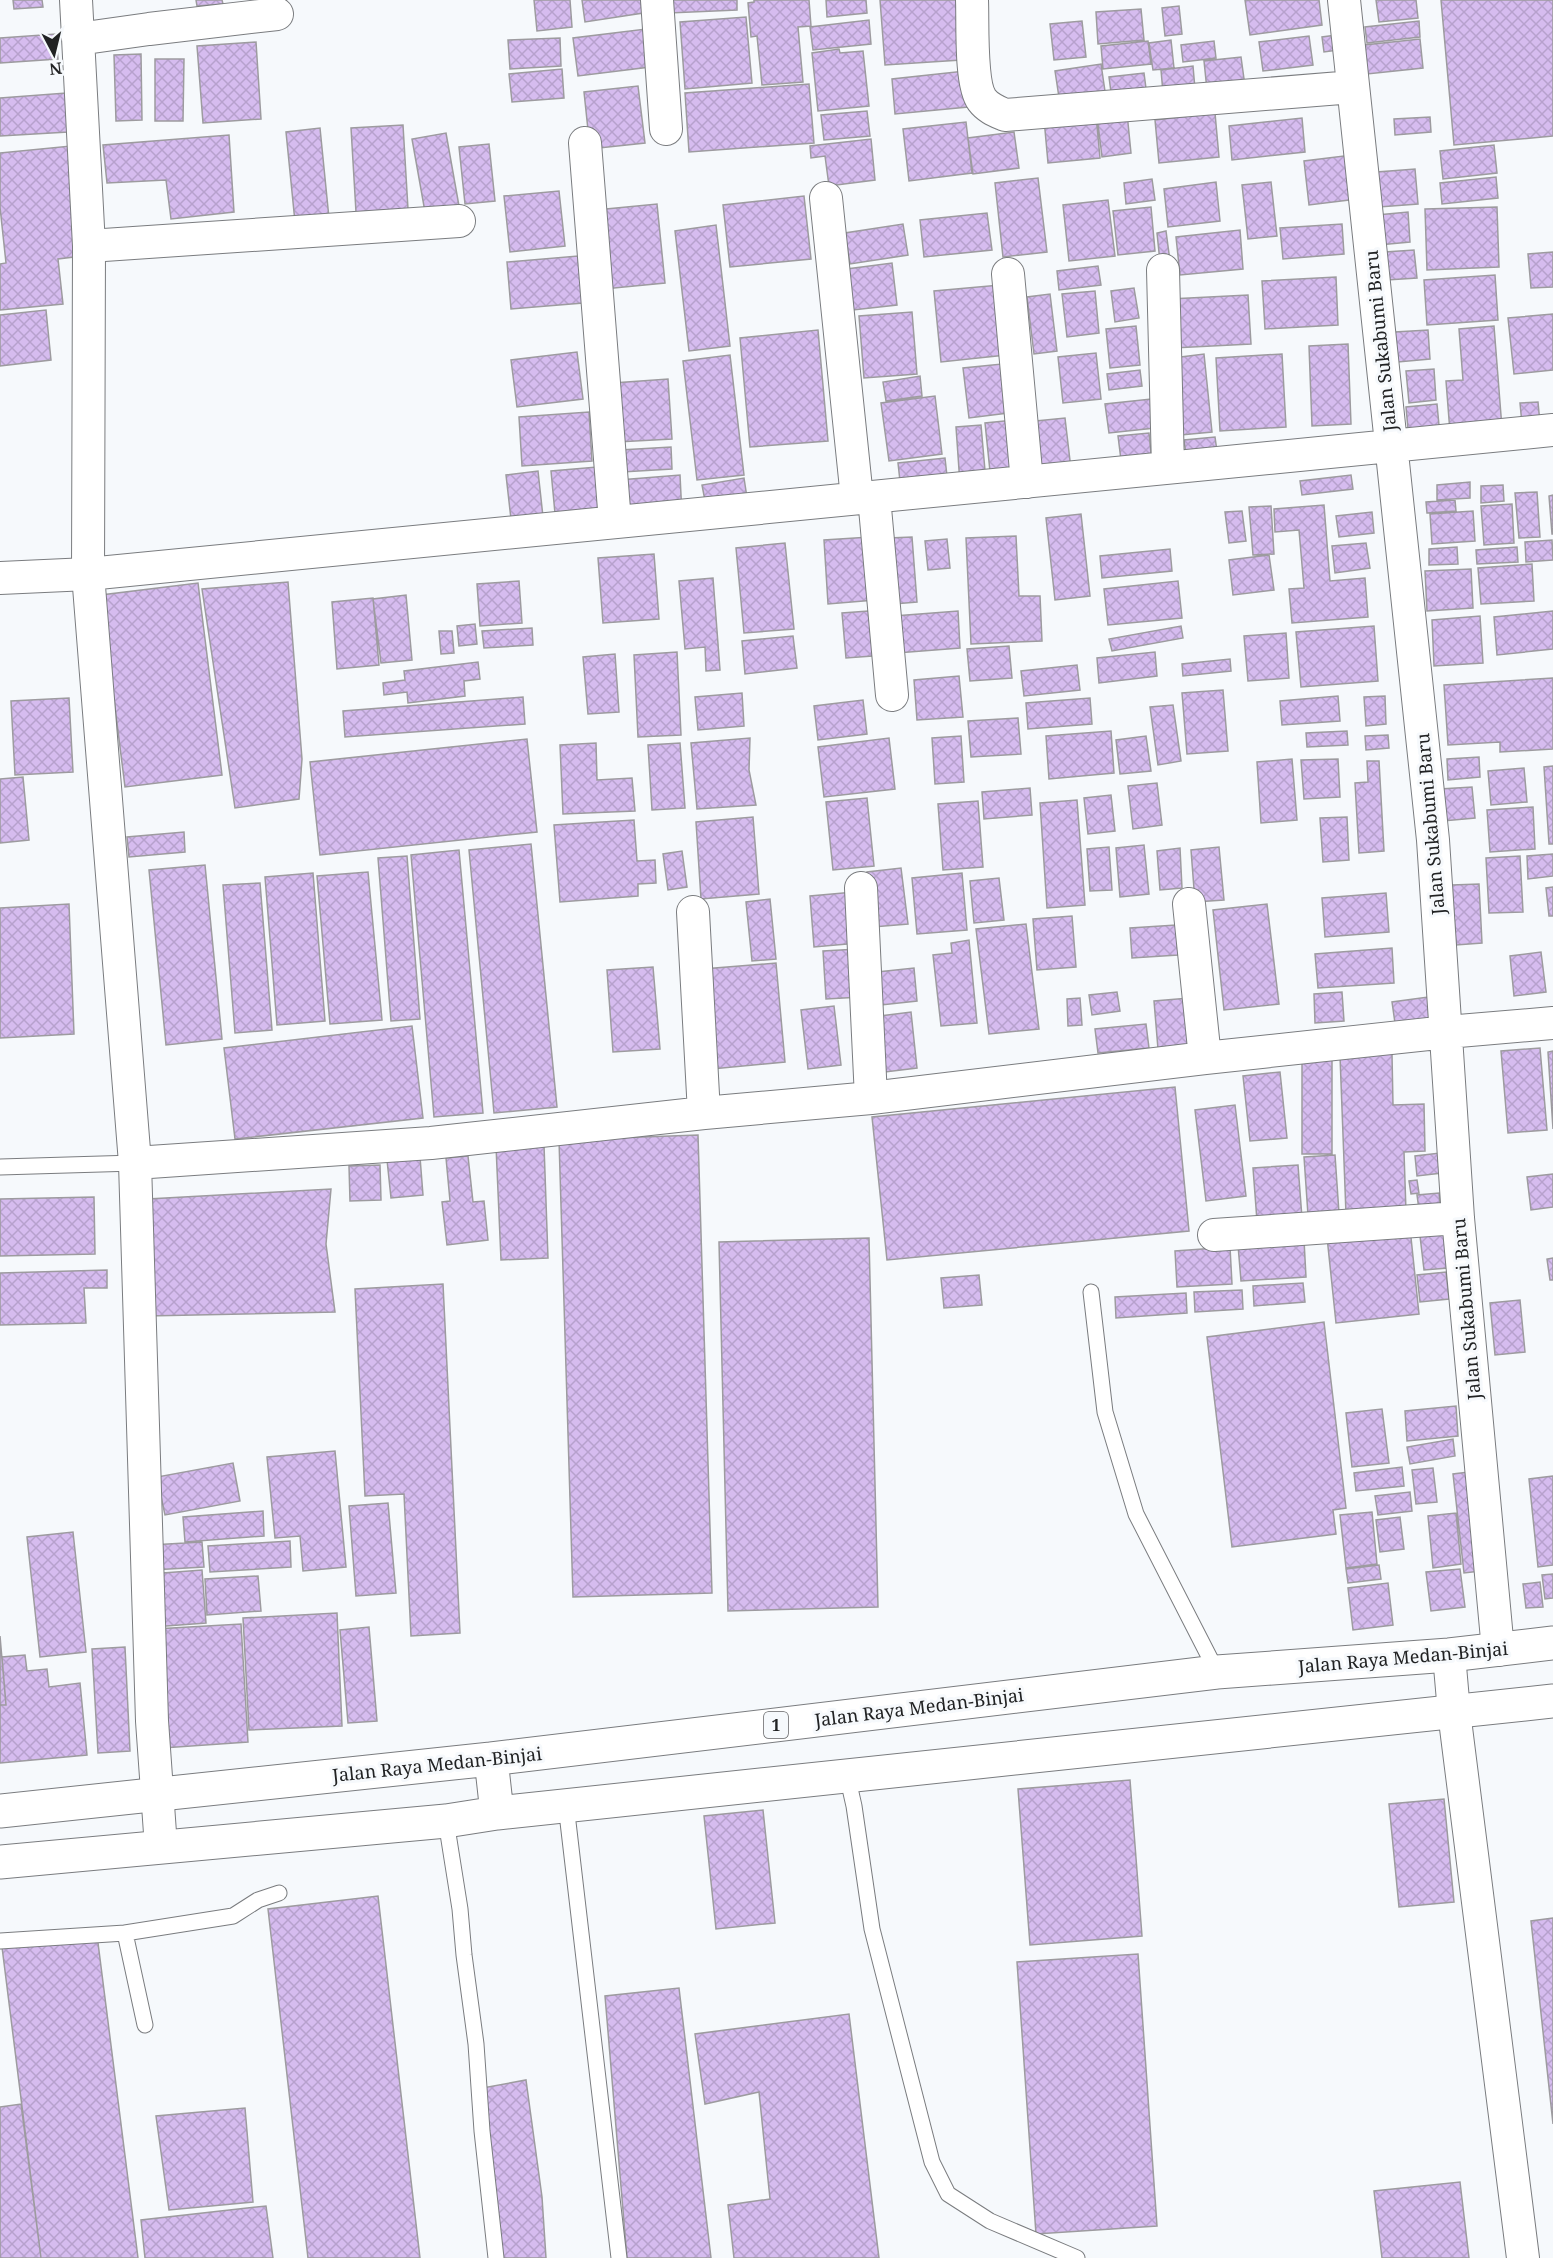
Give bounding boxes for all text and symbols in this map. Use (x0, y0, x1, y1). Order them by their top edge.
north arrow (24, 24, 84, 84)
text: N (48, 57, 63, 81)
street label: Jalan Sukabumi Baru (1358, 249, 1402, 434)
street label: Jalan Sukabumi Baru (1410, 732, 1450, 917)
street label: Jalan Sukabumi Baru (1446, 1217, 1486, 1402)
street label: Jalan Raya Medan-Binjai (1296, 1636, 1509, 1678)
street label: Jalan Raya Medan-Binjai (812, 1682, 1025, 1732)
road number: 1 (764, 1712, 788, 1738)
street label: Jalan Raya Medan-Binjai (330, 1741, 543, 1787)

